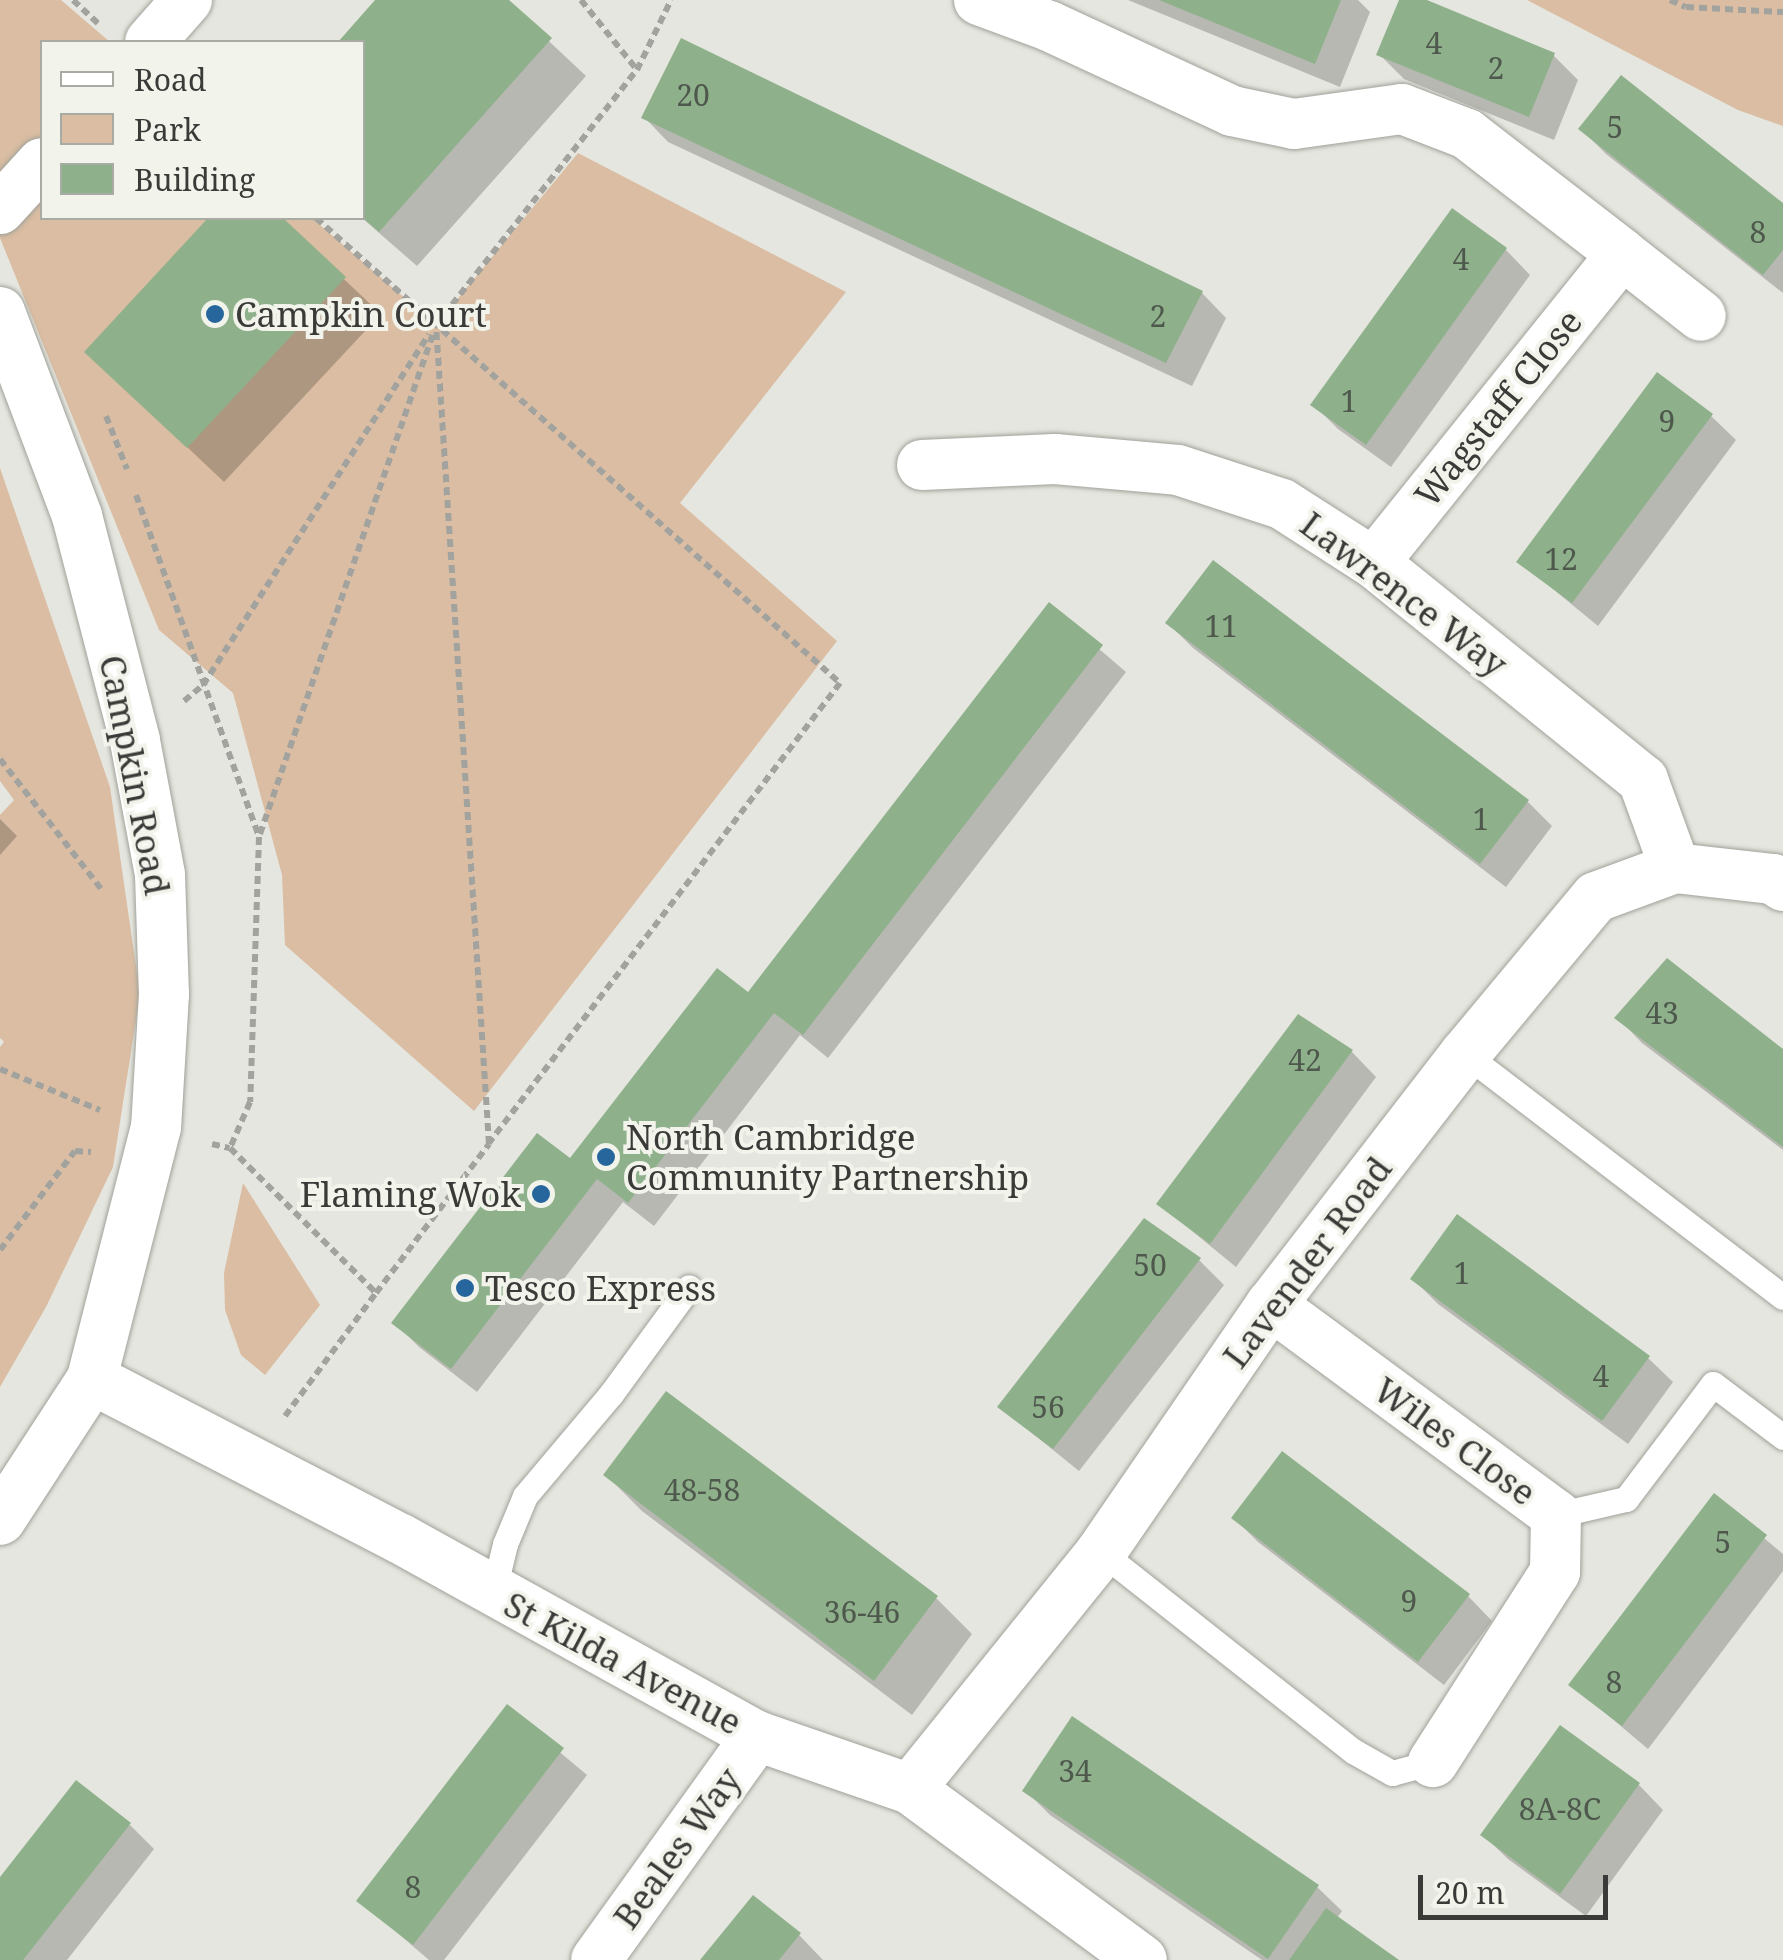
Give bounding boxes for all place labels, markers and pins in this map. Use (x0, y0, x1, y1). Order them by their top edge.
place label: Campkin Court (235, 293, 487, 335)
marker: Campkin Court (204, 303, 226, 325)
place label: North Cambridge Community Partnership (626, 1116, 1029, 1198)
marker: North Cambridge Community Partnership (595, 1146, 617, 1168)
place label: Flaming Wok (300, 1173, 521, 1215)
marker: Flaming Wok (530, 1183, 552, 1205)
place label: Tesco Express (485, 1267, 716, 1309)
marker: Tesco Express (454, 1277, 476, 1299)

